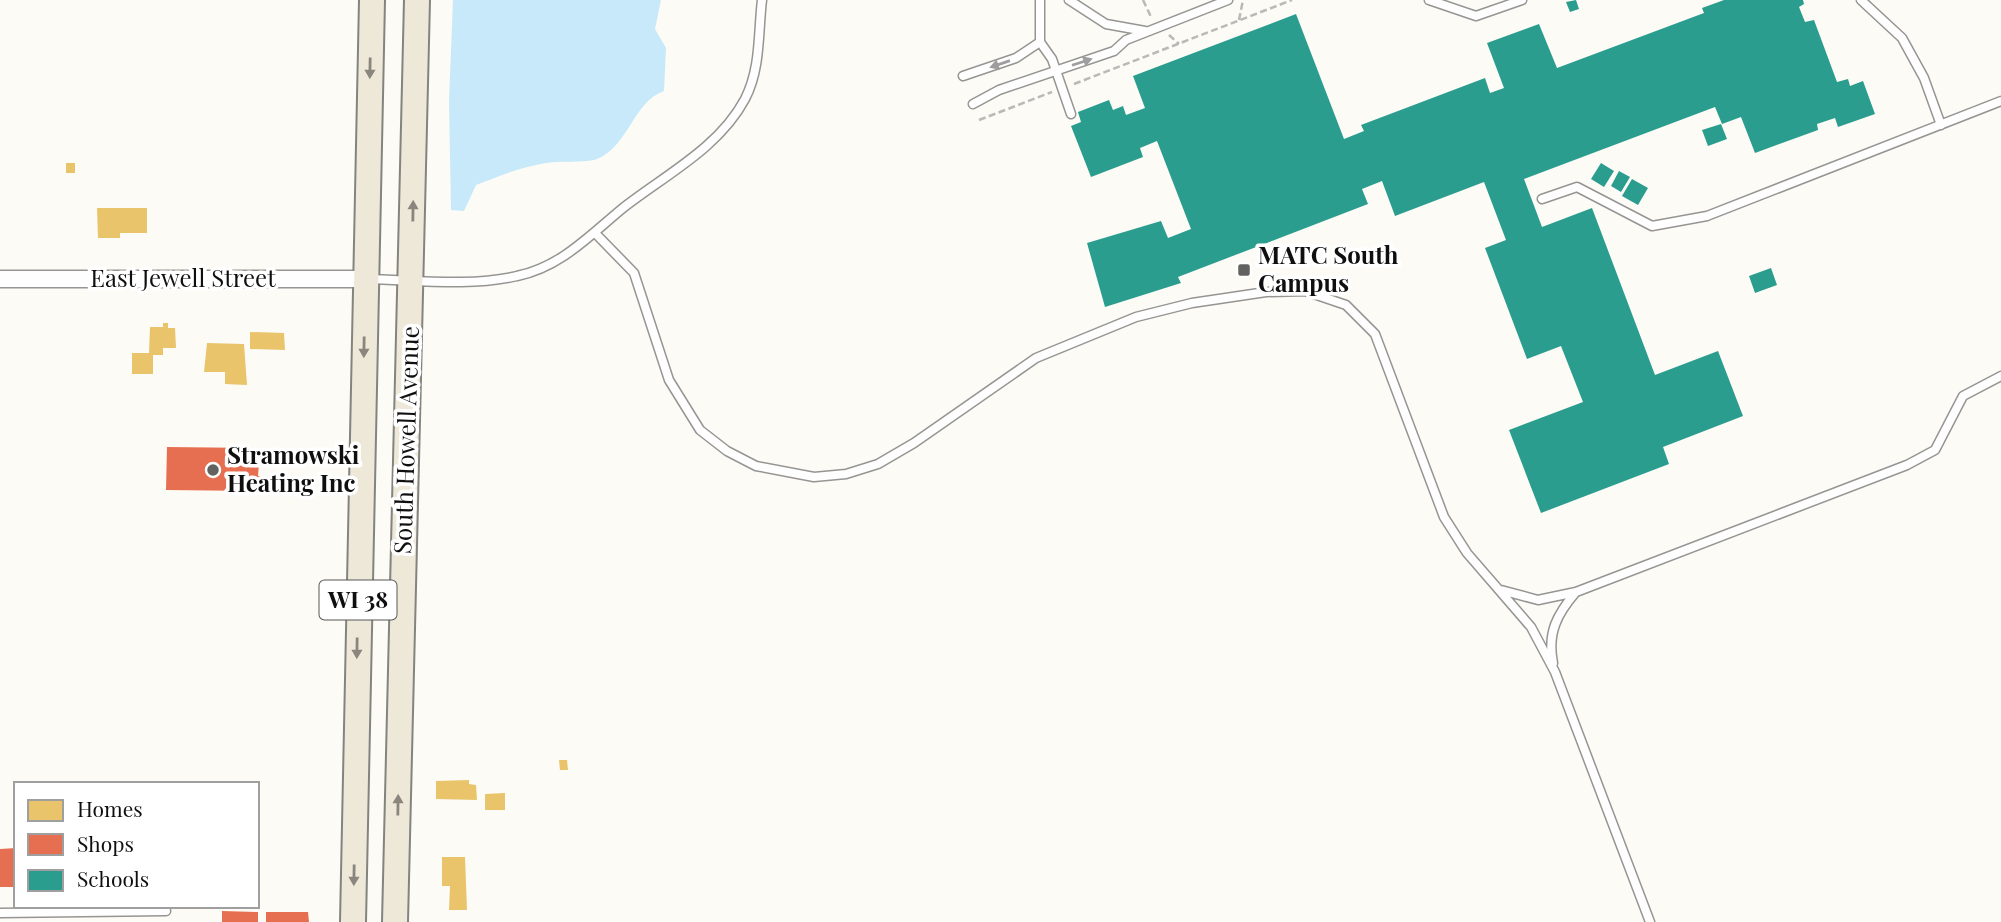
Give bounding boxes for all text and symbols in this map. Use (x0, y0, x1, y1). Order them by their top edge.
one-way arrow (1072, 56, 1093, 66)
one-way arrow (364, 57, 376, 79)
one-way arrow (989, 59, 1010, 70)
one-way arrow (407, 200, 418, 222)
place label: MATC South Campus (1258, 238, 1399, 298)
street label: East Jewell Street (90, 261, 276, 293)
marker: MATC South Campus (1236, 262, 1252, 278)
street label: South Howell Avenue (385, 326, 425, 554)
one-way arrow (359, 336, 370, 358)
place label: Stramowski Heating Inc (227, 438, 360, 498)
marker: Stramowski Heating Inc (205, 462, 221, 478)
road number: WI 38 (320, 580, 396, 620)
one-way arrow (352, 637, 363, 659)
legend (14, 782, 259, 908)
text: Homes (77, 794, 143, 822)
one-way arrow (392, 794, 403, 816)
text: Shops (77, 829, 134, 857)
text: Schools (77, 864, 149, 892)
one-way arrow (348, 865, 359, 887)

